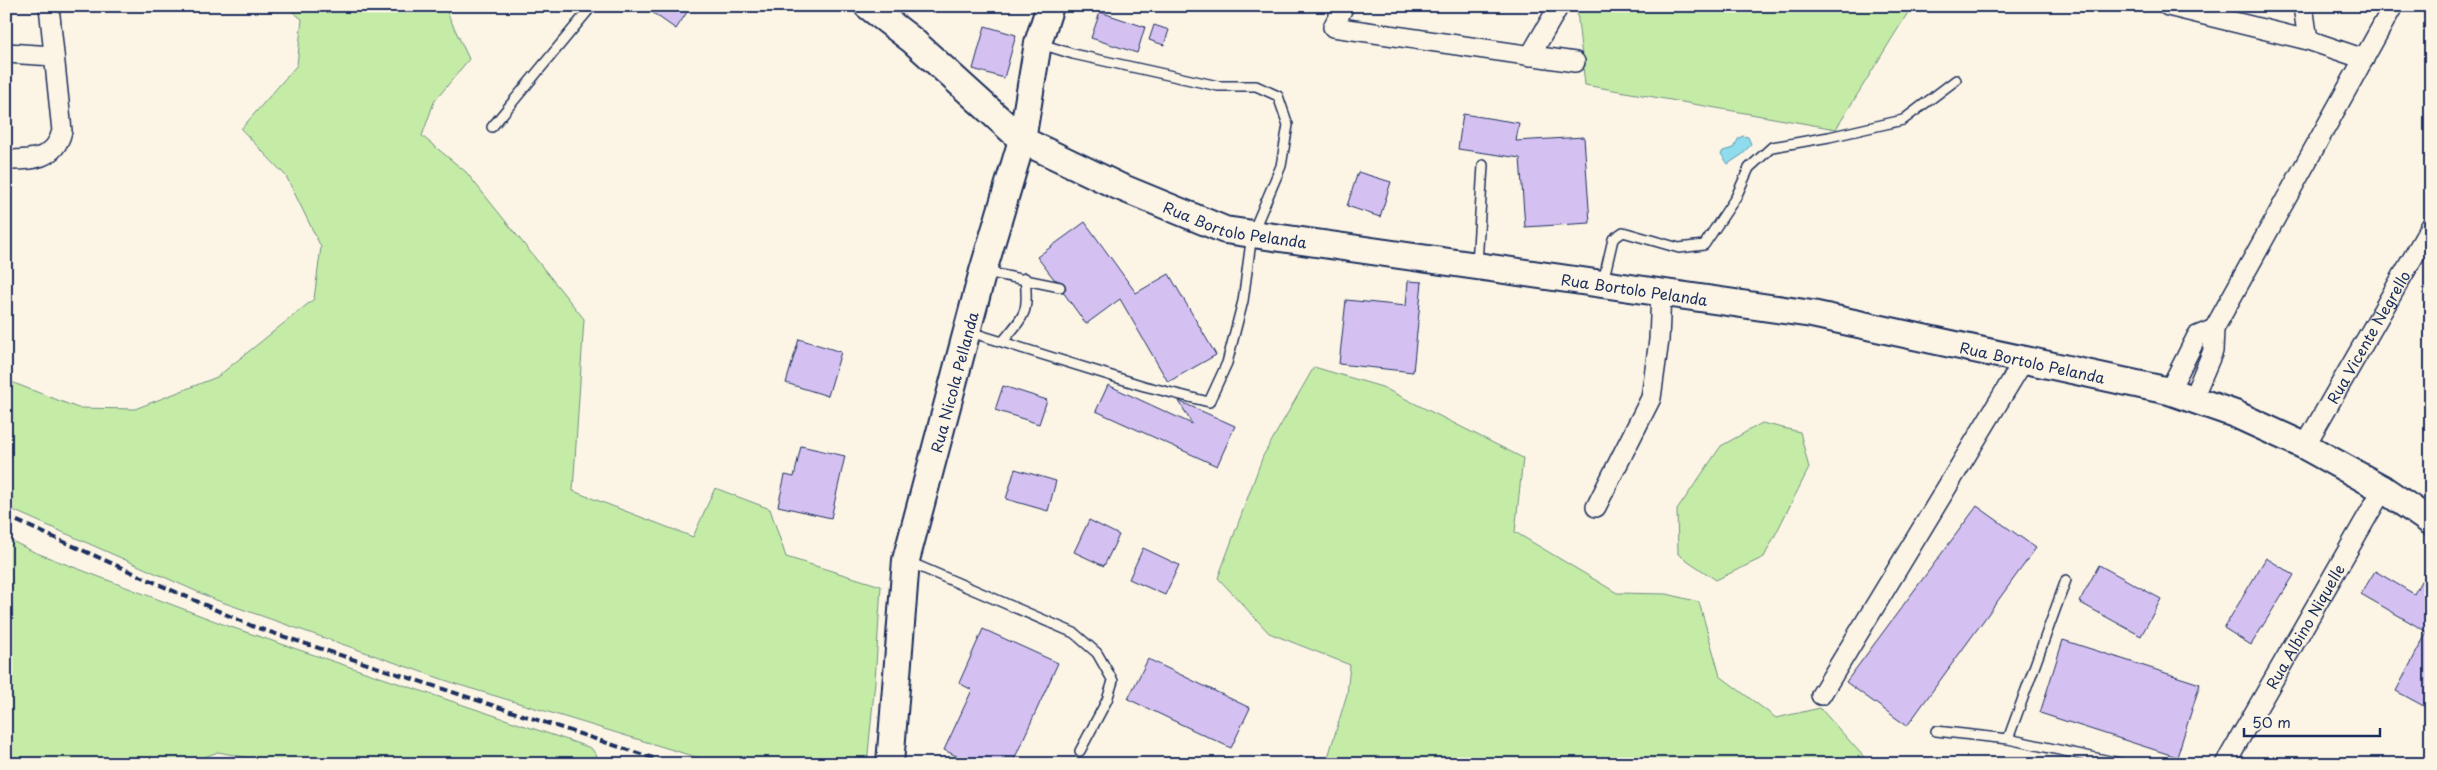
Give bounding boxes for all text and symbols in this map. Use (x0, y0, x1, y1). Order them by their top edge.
street label: Rua Bortolo Pelanda (1160, 194, 1309, 253)
street label: Rua Vicente Negrello (2320, 266, 2415, 408)
street label: Rua Bortolo Pelanda (1560, 267, 1710, 311)
street label: Rua Nicola Pellanda (924, 308, 983, 455)
street label: Rua Bortolo Pelanda (1958, 335, 2108, 389)
street label: Rua Albino Niquelle (2259, 559, 2349, 693)
scale bar (2244, 705, 2381, 737)
text: 50 m (2252, 710, 2291, 733)

